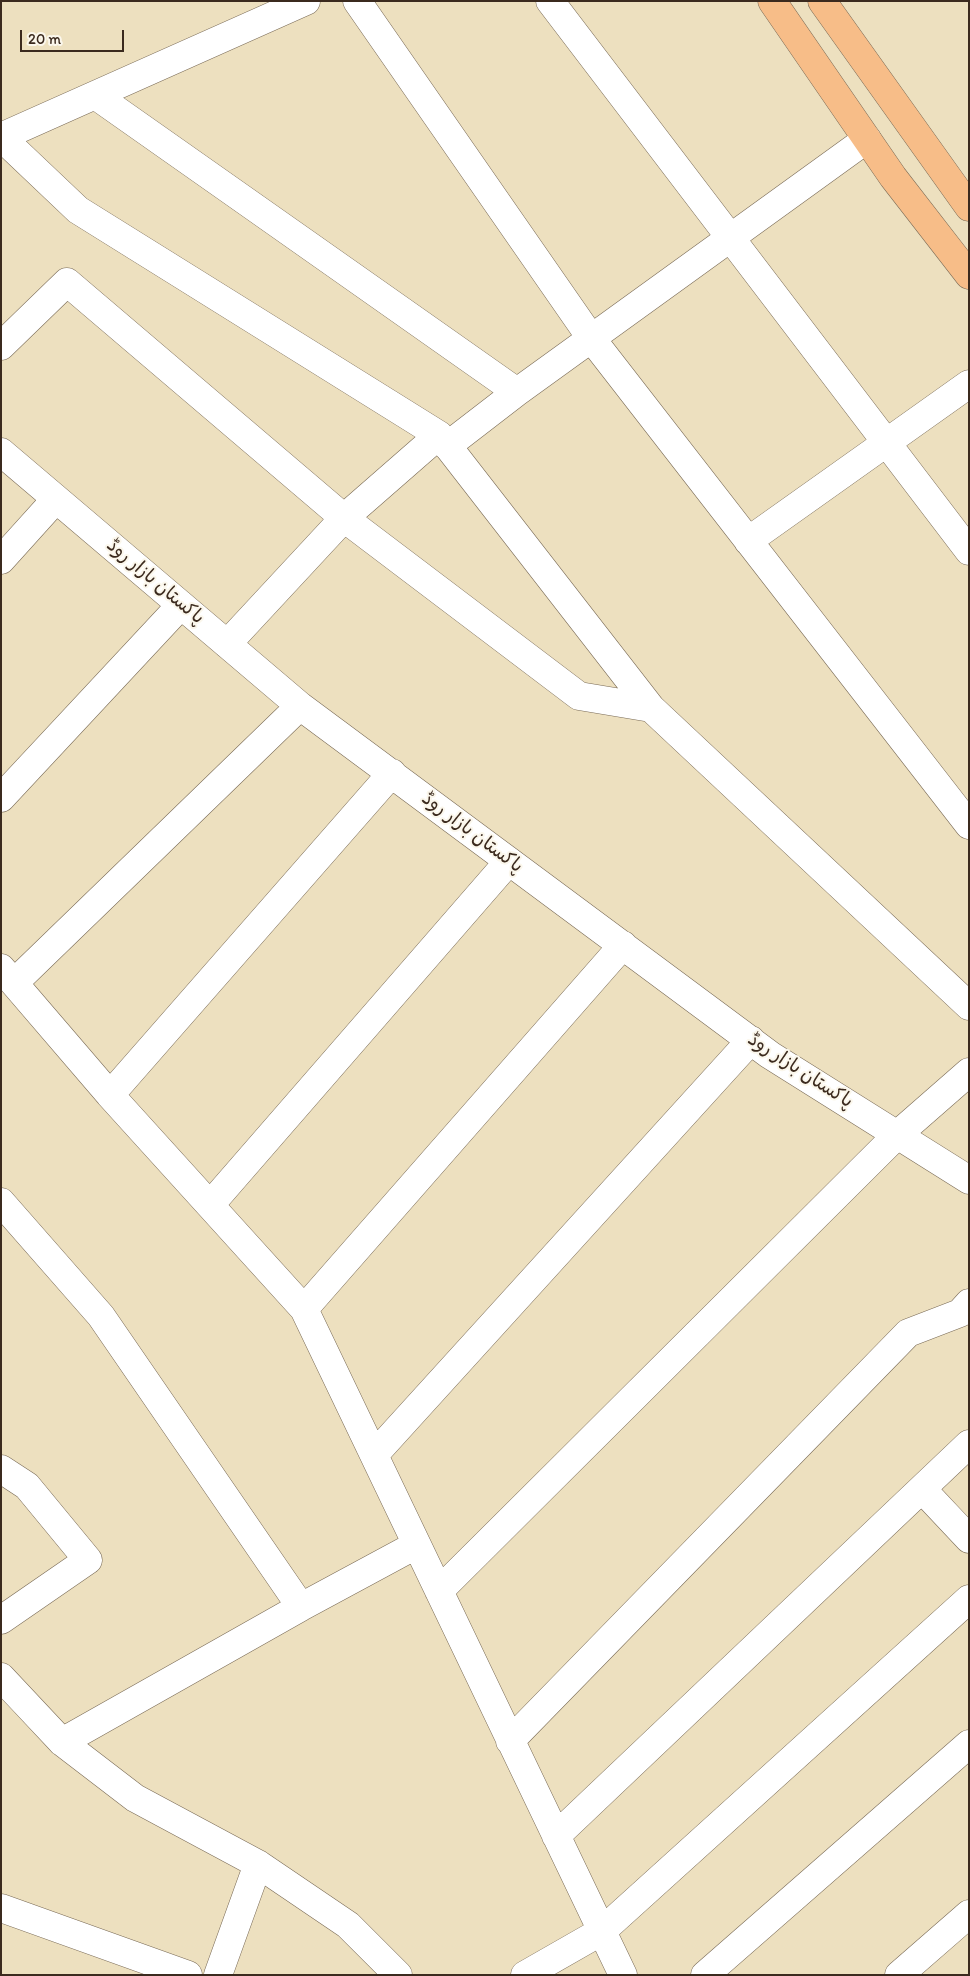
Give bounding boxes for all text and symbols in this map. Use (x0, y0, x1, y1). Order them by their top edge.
scale bar (22, 20, 126, 52)
text: 20 m (28, 30, 61, 48)
street label: پاکستان بازار روڈ (101, 534, 209, 630)
street label: پاکستان بازار روڈ (417, 788, 527, 878)
street label: پاکستان بازار روڈ (743, 1029, 857, 1113)

